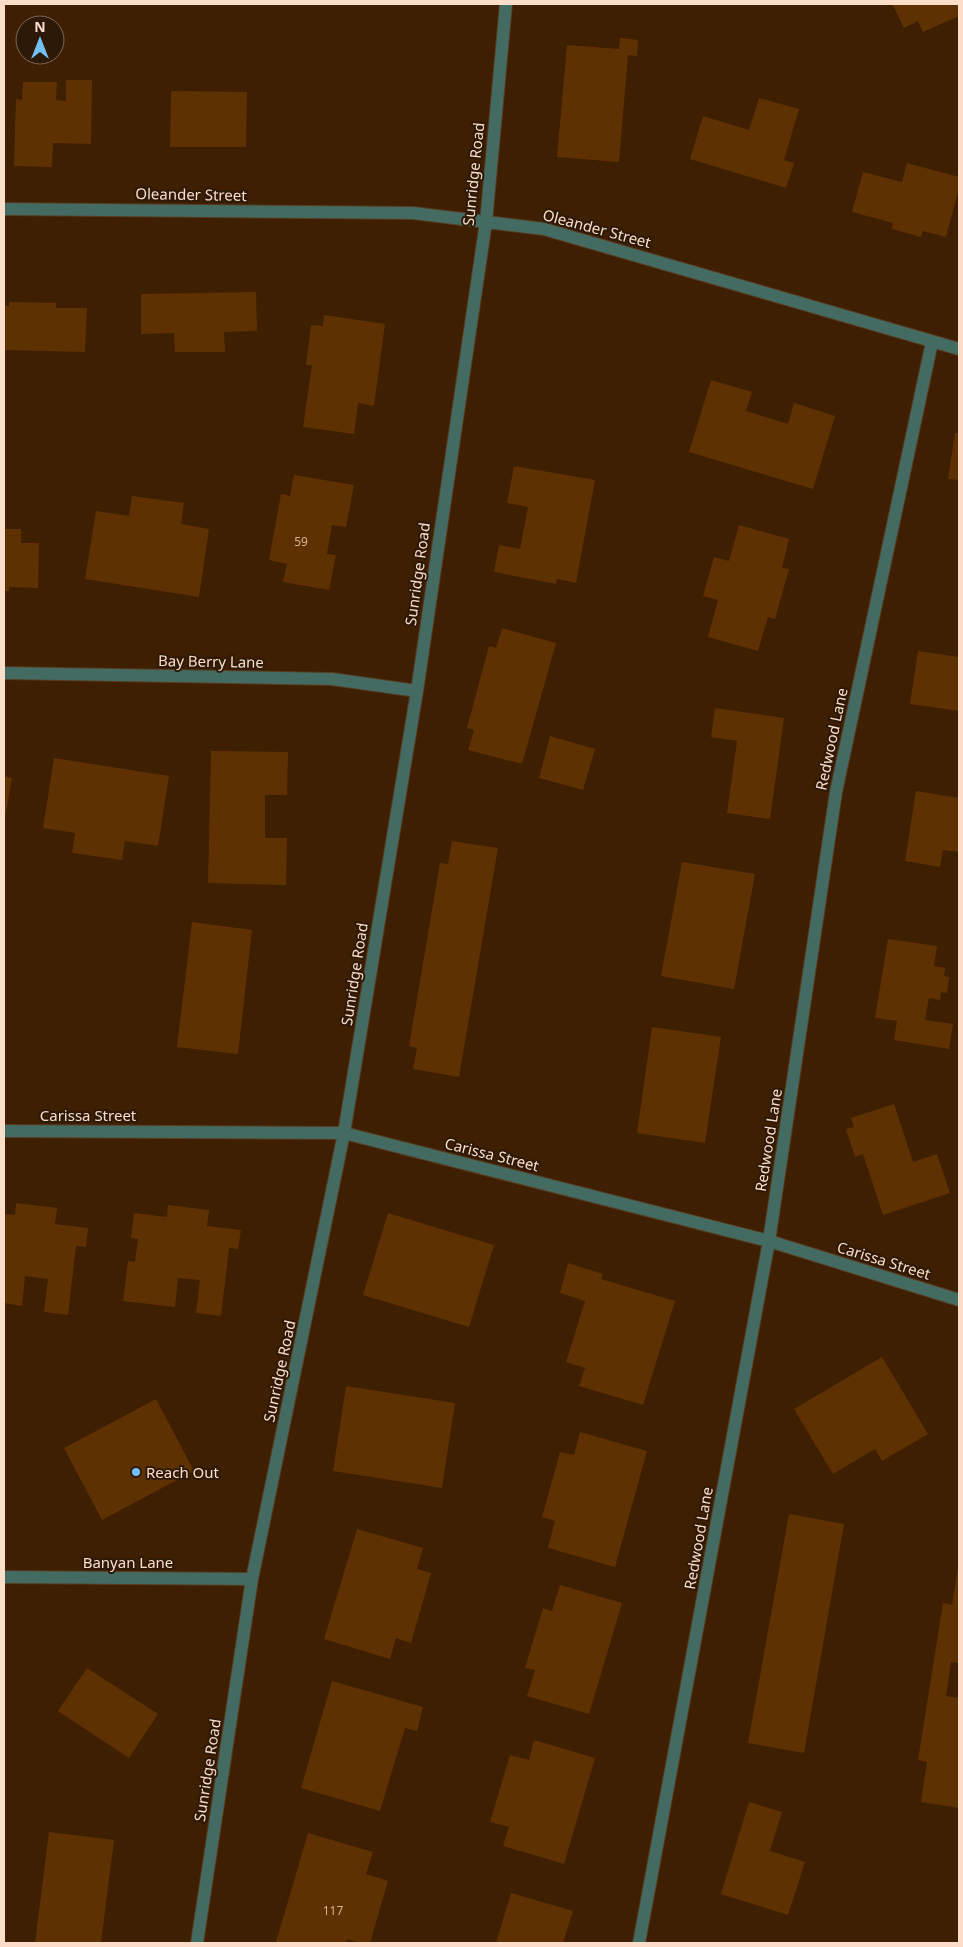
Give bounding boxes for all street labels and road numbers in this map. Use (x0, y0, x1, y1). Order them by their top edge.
street label: Sunridge Road (458, 121, 488, 227)
street label: Oleander Street (135, 183, 247, 205)
street label: Oleander Street (541, 204, 654, 252)
street label: Sunridge Road (400, 521, 434, 627)
street label: Bay Berry Lane (158, 650, 264, 672)
street label: Redwood Lane (810, 686, 852, 792)
street label: Sunridge Road (336, 921, 372, 1027)
street label: Redwood Lane (750, 1087, 786, 1193)
street label: Carissa Street (40, 1105, 137, 1125)
street label: Carissa Street (443, 1133, 542, 1176)
street label: Carissa Street (835, 1236, 934, 1284)
street label: Sunridge Road (258, 1318, 300, 1424)
street label: Redwood Lane (679, 1485, 717, 1591)
street label: Banyan Lane (83, 1552, 173, 1572)
street label: Sunridge Road (189, 1717, 225, 1823)

